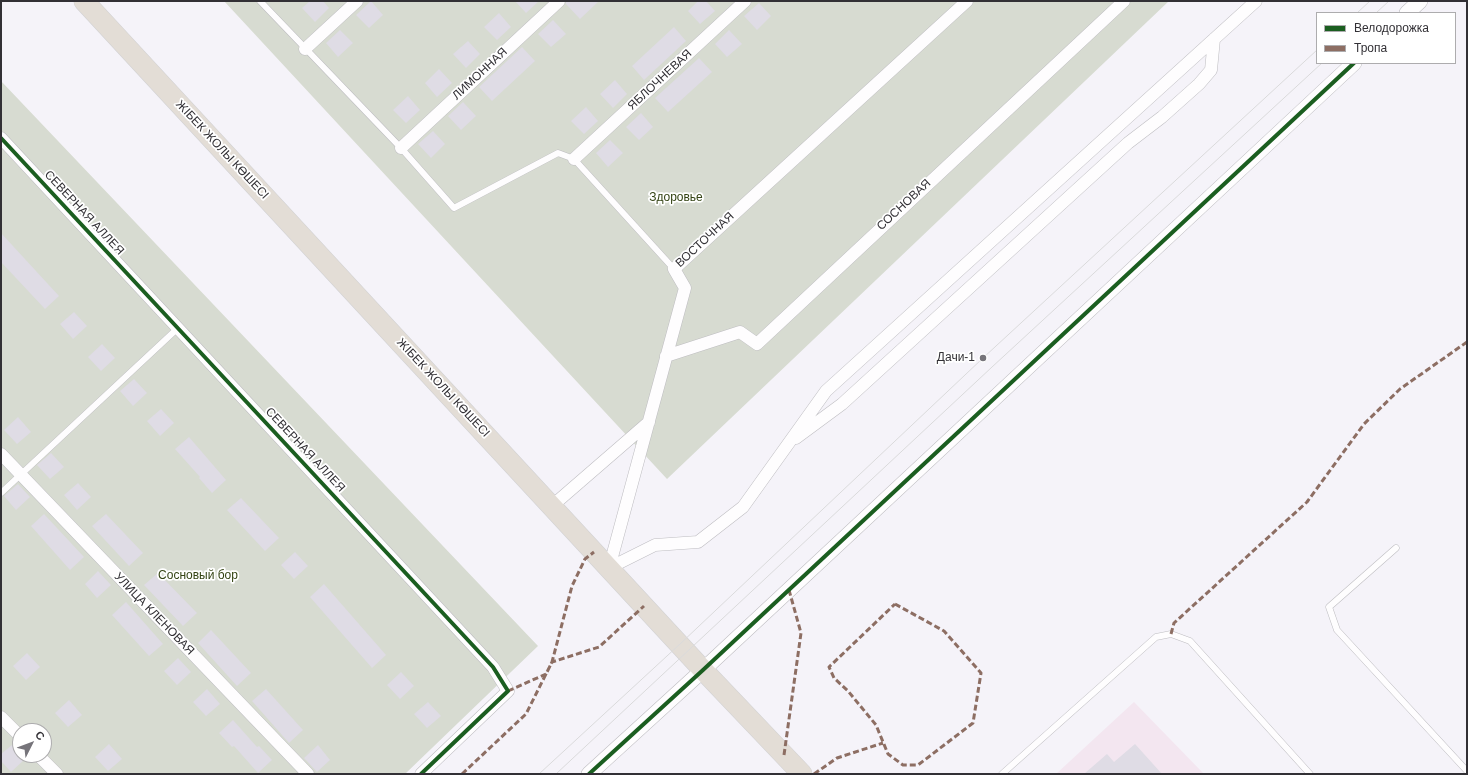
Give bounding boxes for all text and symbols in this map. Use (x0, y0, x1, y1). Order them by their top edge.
legend (1316, 12, 1456, 64)
text: Велодорожка (1354, 21, 1429, 35)
text: Тропа (1354, 41, 1387, 55)
street label: ЛИМОННАЯ (450, 45, 510, 103)
street label: ЯБЛОЧНЕВАЯ (625, 47, 695, 113)
street label: ЖІБЕК ЖОЛЫ КӨШЕСІ (172, 98, 272, 202)
street label: СЕВЕРНАЯ АЛЛЕЯ (41, 168, 127, 258)
street label: СОСНОВАЯ (874, 176, 934, 234)
park label: Здоровье (649, 191, 703, 205)
street label: ВОСТОЧНАЯ (673, 209, 737, 271)
street label: ЖІБЕК ЖОЛЫ КӨШЕСІ (393, 336, 493, 440)
place label: Дачи-1 (937, 351, 975, 365)
marker: Дачи-1 (978, 353, 988, 363)
street label: СЕВЕРНАЯ АЛЛЕЯ (262, 405, 348, 495)
park label: Сосновый бор (158, 569, 238, 583)
street label: УЛИЦА КЛЕНОВАЯ (111, 570, 197, 658)
north arrow (12, 723, 52, 763)
text: С (33, 729, 47, 743)

